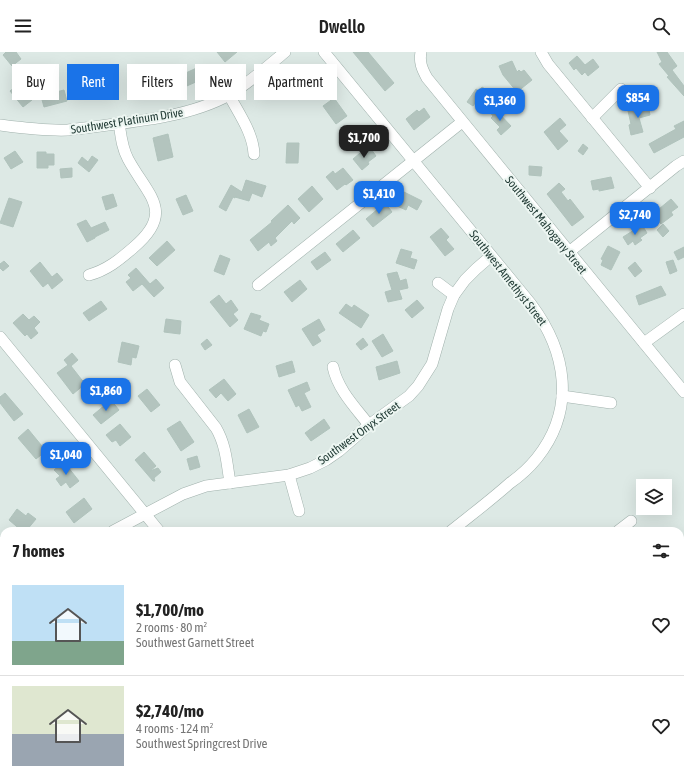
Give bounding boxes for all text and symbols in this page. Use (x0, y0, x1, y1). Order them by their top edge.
icon: menu (12, 15, 34, 37)
icon: search (650, 15, 672, 37)
text: Dwello (319, 16, 365, 37)
chip: Buy (12, 64, 59, 100)
chip: Rent (67, 64, 119, 100)
chip: Filters (127, 64, 187, 100)
chip: New (195, 64, 246, 100)
chip: Apartment (254, 64, 337, 100)
pin: $854 (614, 85, 662, 119)
pin: $1,360 (467, 88, 533, 122)
text: $854 (626, 90, 650, 105)
text: $1,360 (484, 93, 516, 108)
street label: Southwest Platinum Drive (70, 105, 184, 137)
pin: $1,700 (331, 125, 397, 159)
text: $1,700 (348, 130, 380, 145)
street label: Southwest Mahogany Street (502, 173, 590, 277)
pin: $1,410 (346, 181, 412, 215)
text: $1,410 (363, 186, 395, 201)
pin: $2,740 (602, 202, 668, 236)
text: $2,740 (619, 207, 651, 222)
street label: Southwest Amethyst Street (466, 227, 550, 329)
pin: $1,860 (73, 378, 139, 412)
text: $1,860 (90, 383, 122, 398)
street label: Southwest Onyx Street (315, 398, 403, 468)
pin: $1,040 (33, 442, 99, 476)
text: $1,040 (50, 447, 82, 462)
map controls (636, 479, 672, 515)
button: layers (636, 479, 672, 515)
icon: filters (650, 540, 672, 562)
text: 7 homes (12, 541, 65, 561)
text: $1,700/mo (136, 600, 204, 620)
icon: home (44, 601, 92, 649)
icon: heart (650, 614, 672, 636)
text: 2 rooms · 80 m² (136, 620, 207, 635)
text: Southwest Garnett Street (136, 635, 254, 650)
text: $2,740/mo (136, 701, 204, 721)
icon: home (44, 702, 92, 750)
icon: heart (650, 715, 672, 737)
text: 4 rooms · 124 m² (136, 721, 213, 736)
text: Southwest Springcrest Drive (136, 736, 268, 751)

